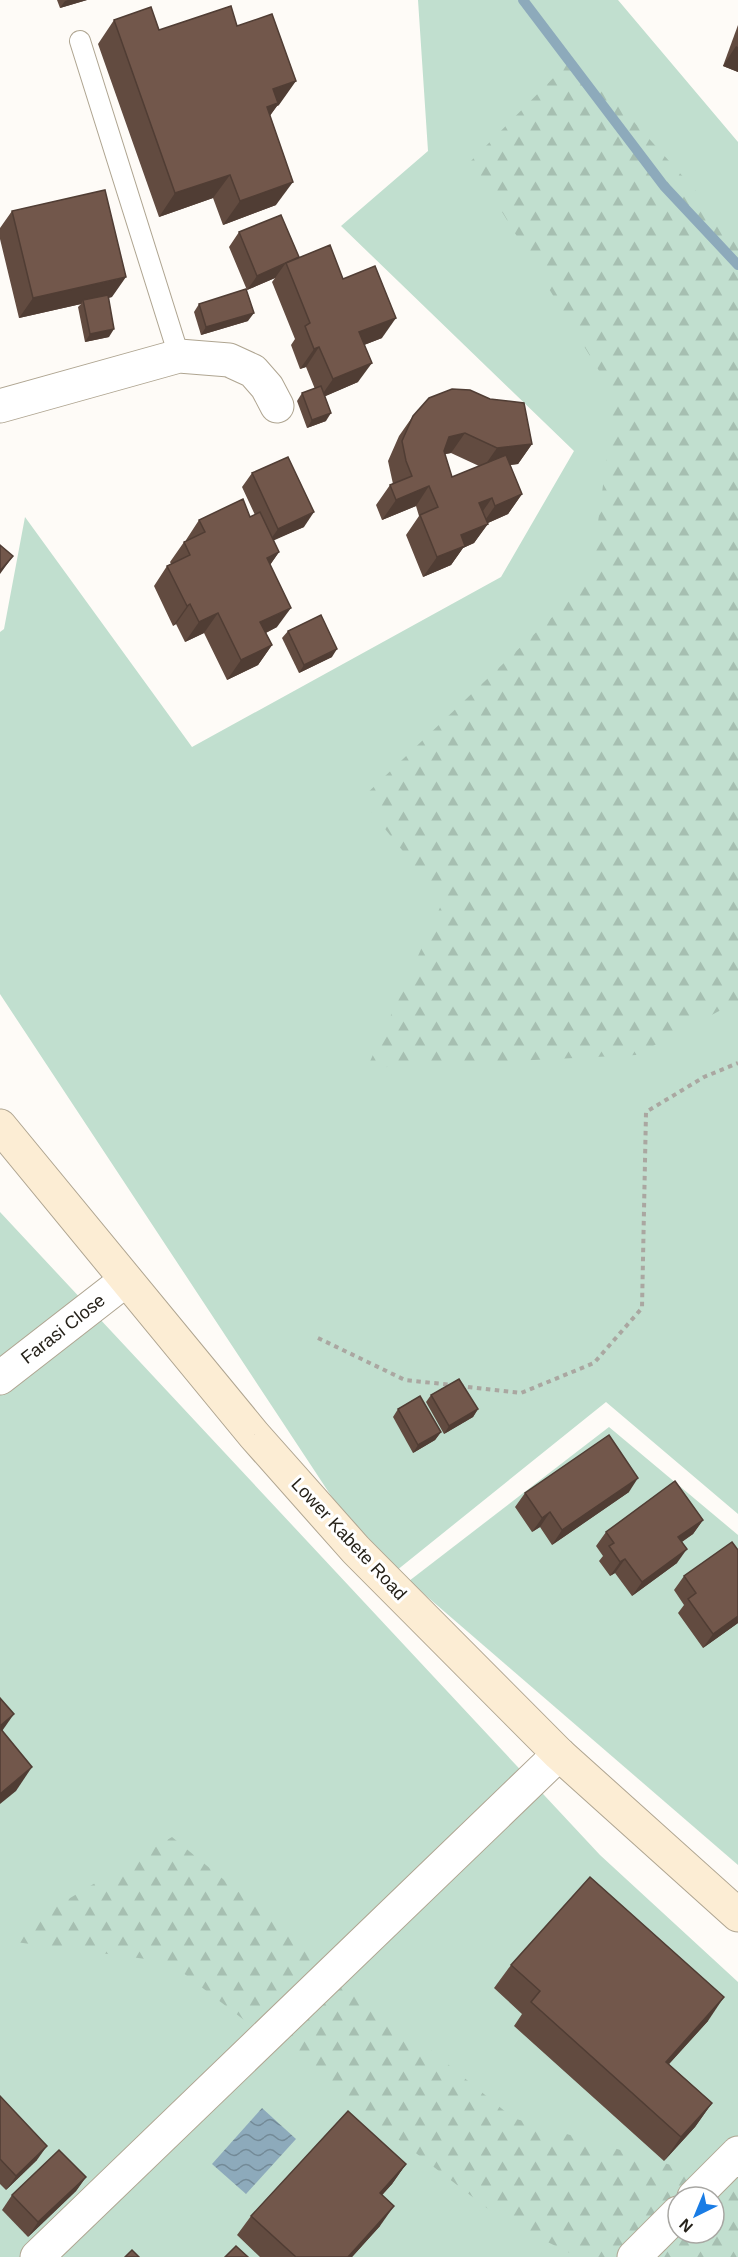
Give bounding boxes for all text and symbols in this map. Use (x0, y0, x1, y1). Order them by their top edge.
street label: Farasi Close (17, 1290, 109, 1368)
street label: Lower Kabete Road (287, 1474, 411, 1604)
north arrow (666, 2185, 726, 2245)
text: N (676, 2215, 696, 2236)

